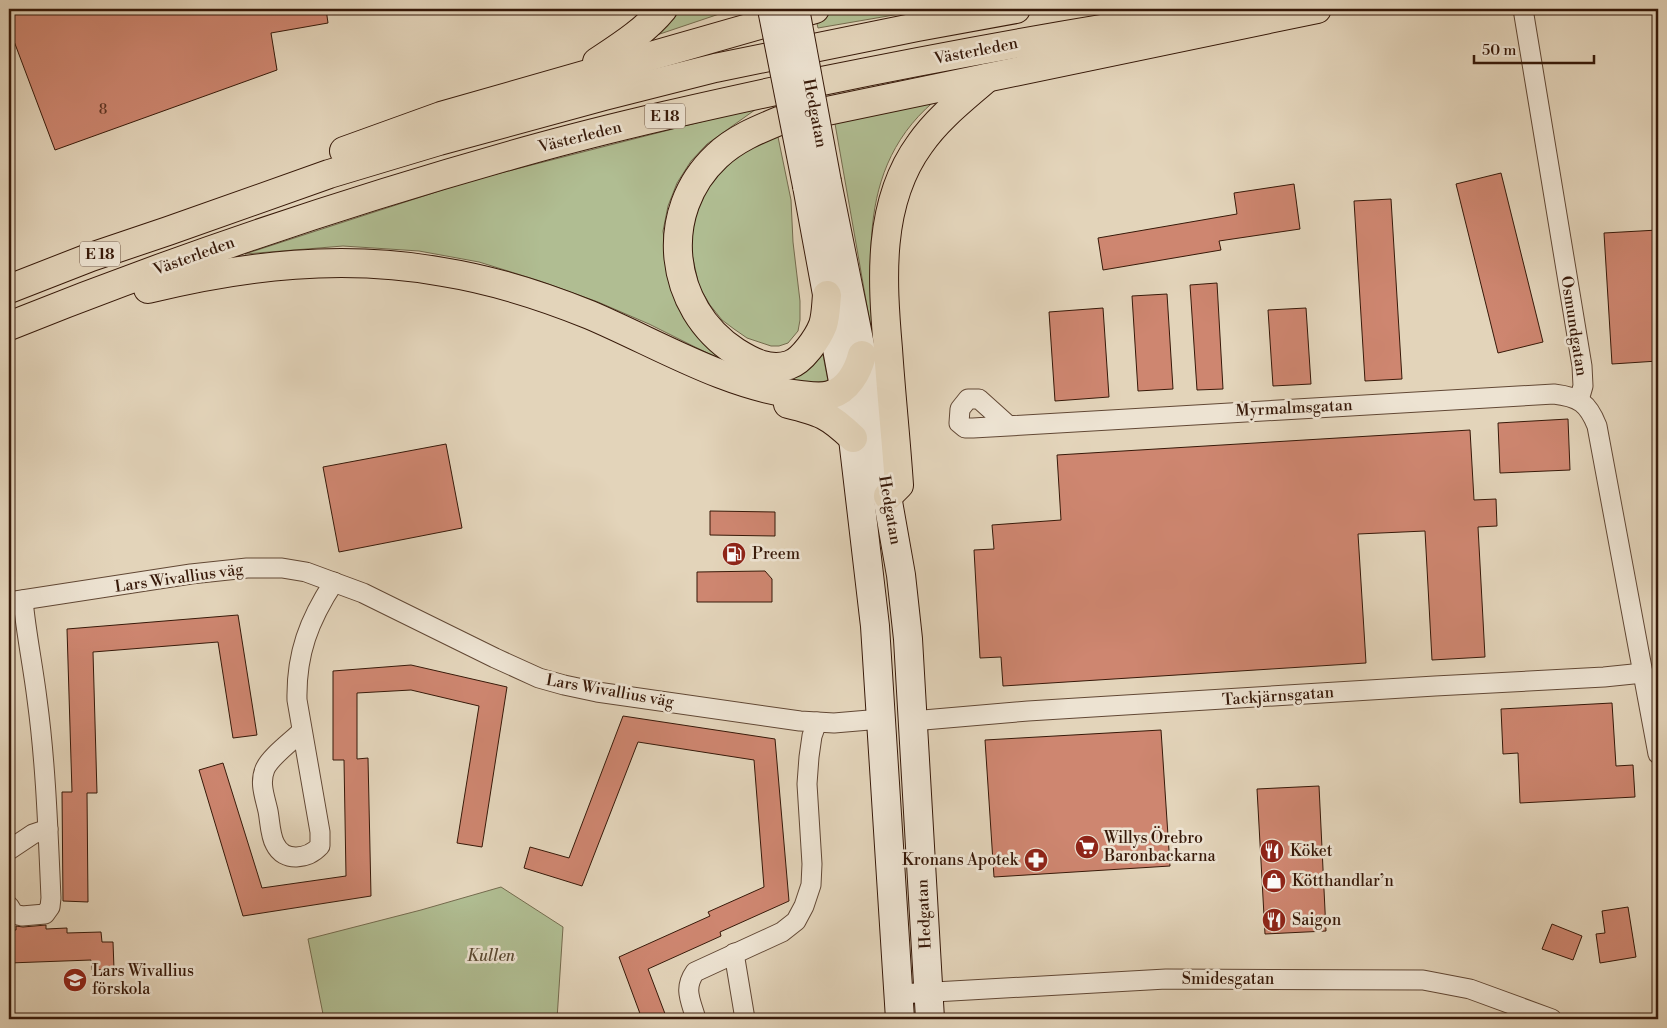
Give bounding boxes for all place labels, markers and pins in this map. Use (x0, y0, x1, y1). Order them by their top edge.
fuel station icon: Preem (721, 541, 747, 567)
place label: Preem (752, 544, 800, 564)
place label: Willys Örebro Baronbackarna (1103, 826, 1217, 866)
supermarket icon: Willys Örebro Baronbackarna (1074, 834, 1100, 860)
restaurant icon: Köket (1259, 838, 1285, 864)
place label: Köket (1290, 841, 1333, 861)
pharmacy icon: Kronans Apotek (1023, 847, 1049, 873)
place label: Kronans Apotek (902, 850, 1020, 870)
shop icon: Kötthandlar’n (1261, 868, 1287, 894)
place label: Kötthandlar’n (1292, 871, 1394, 891)
restaurant icon: Saigon (1261, 907, 1287, 933)
place label: Saigon (1292, 910, 1342, 930)
place label: Lars Wivallius förskola (92, 961, 194, 999)
school or university icon: Lars Wivallius förskola (62, 967, 88, 993)

